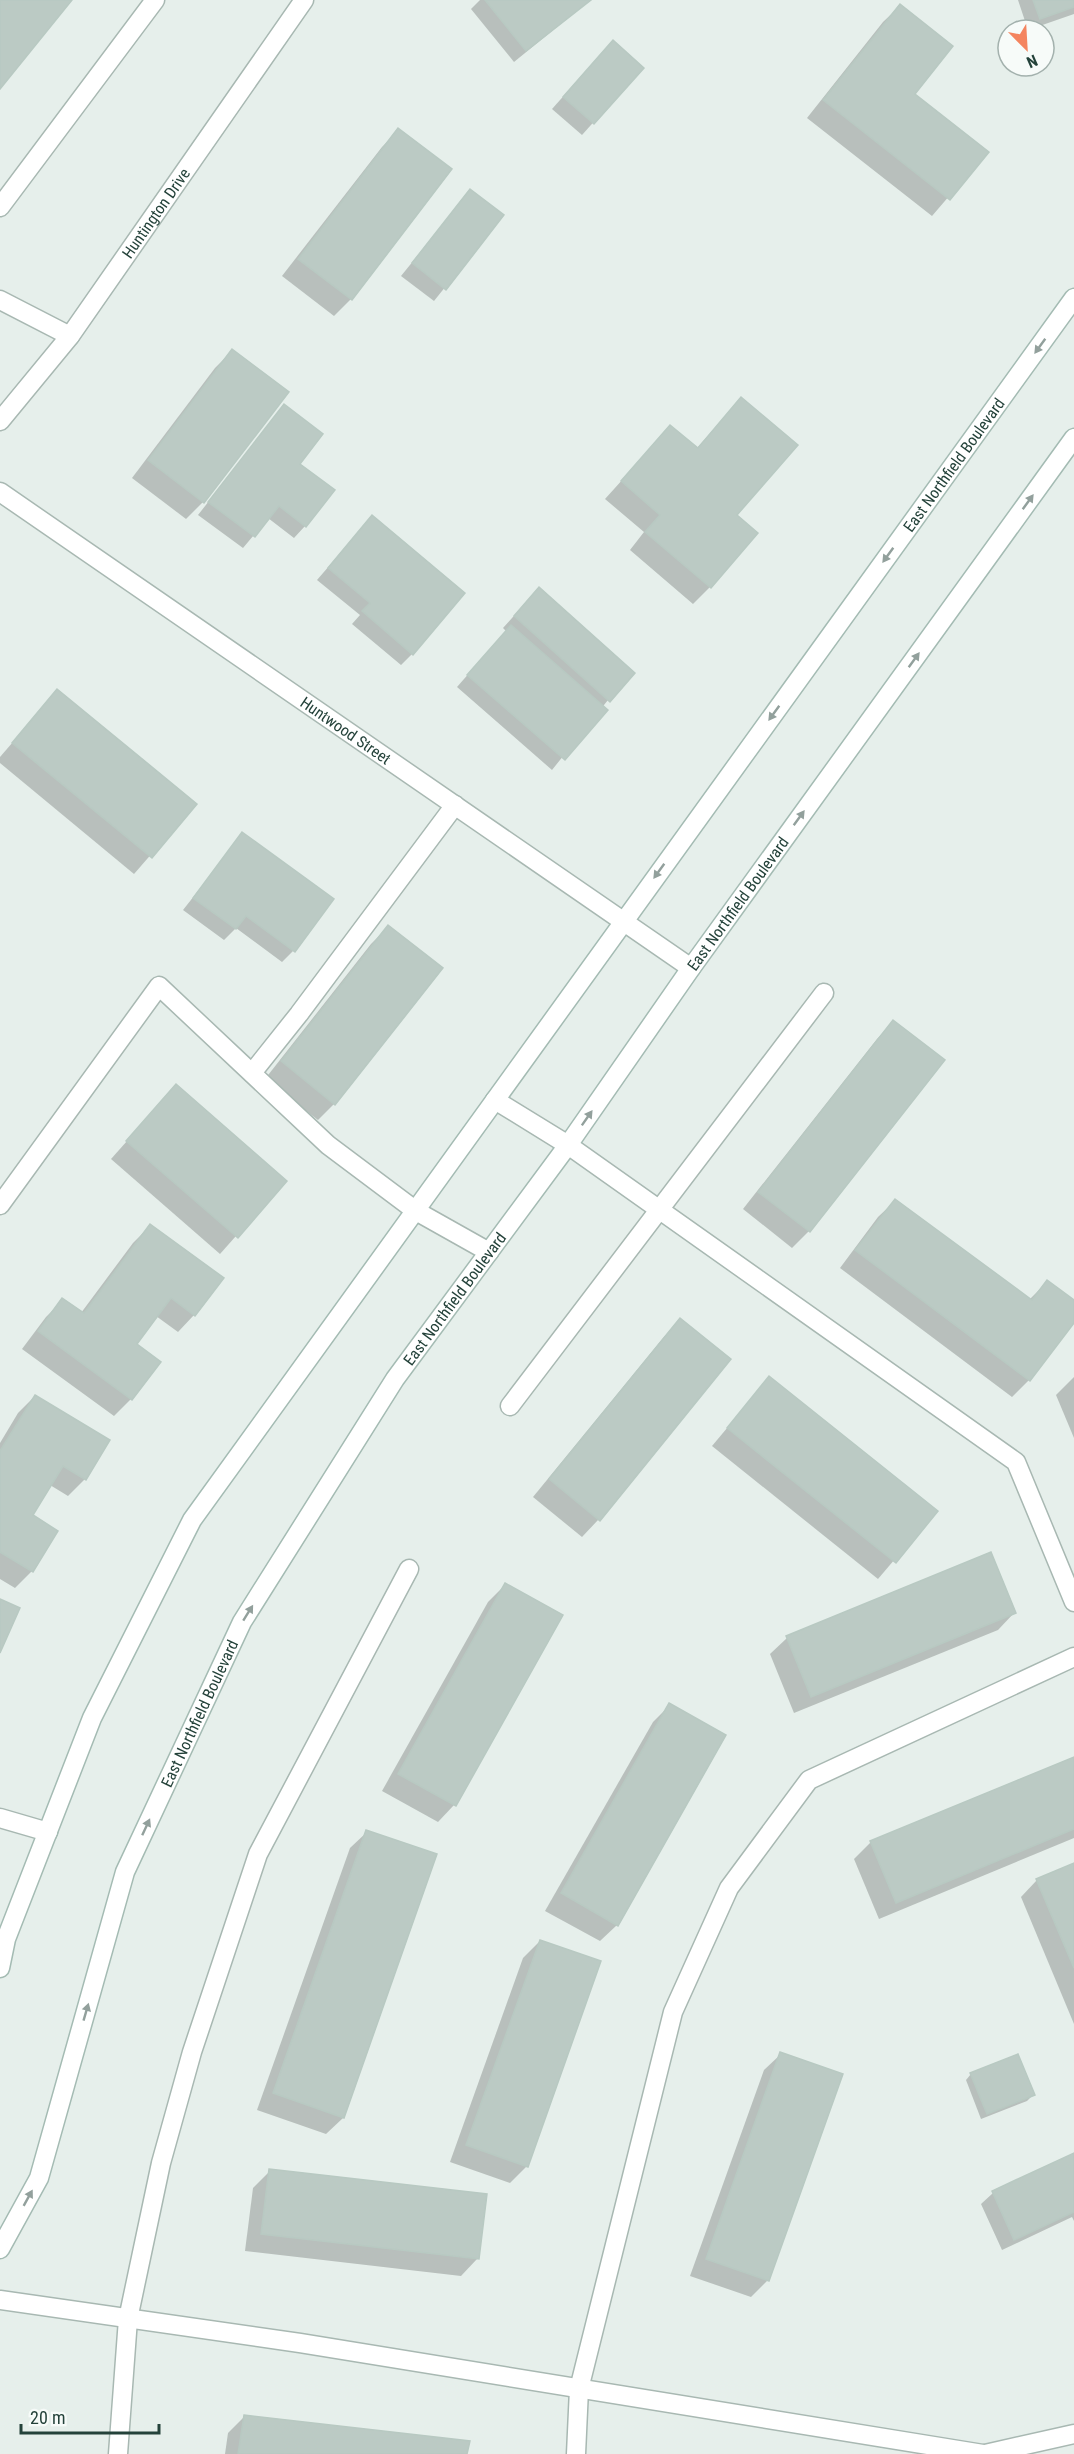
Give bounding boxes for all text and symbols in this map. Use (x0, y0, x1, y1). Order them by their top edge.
north arrow (996, 18, 1056, 78)
text: N (1024, 51, 1040, 72)
street label: Huntington Drive (118, 165, 194, 262)
one-way arrow (1034, 338, 1046, 353)
street label: East Northfield Boulevard (899, 394, 1009, 536)
one-way arrow (1021, 494, 1033, 510)
one-way arrow (882, 546, 894, 562)
one-way arrow (907, 653, 919, 668)
street label: Huntwood Street (297, 693, 395, 769)
one-way arrow (768, 704, 780, 720)
one-way arrow (793, 811, 805, 826)
street label: East Northfield Boulevard (683, 833, 793, 974)
one-way arrow (654, 863, 666, 878)
one-way arrow (581, 1110, 593, 1126)
street label: East Northfield Boulevard (400, 1229, 510, 1369)
one-way arrow (242, 1605, 253, 1622)
street label: East Northfield Boulevard (157, 1637, 242, 1790)
one-way arrow (141, 1819, 150, 1836)
one-way arrow (81, 2003, 91, 2021)
one-way arrow (23, 2189, 33, 2206)
scale bar (21, 2397, 159, 2435)
text: 20 m (30, 2407, 65, 2428)

